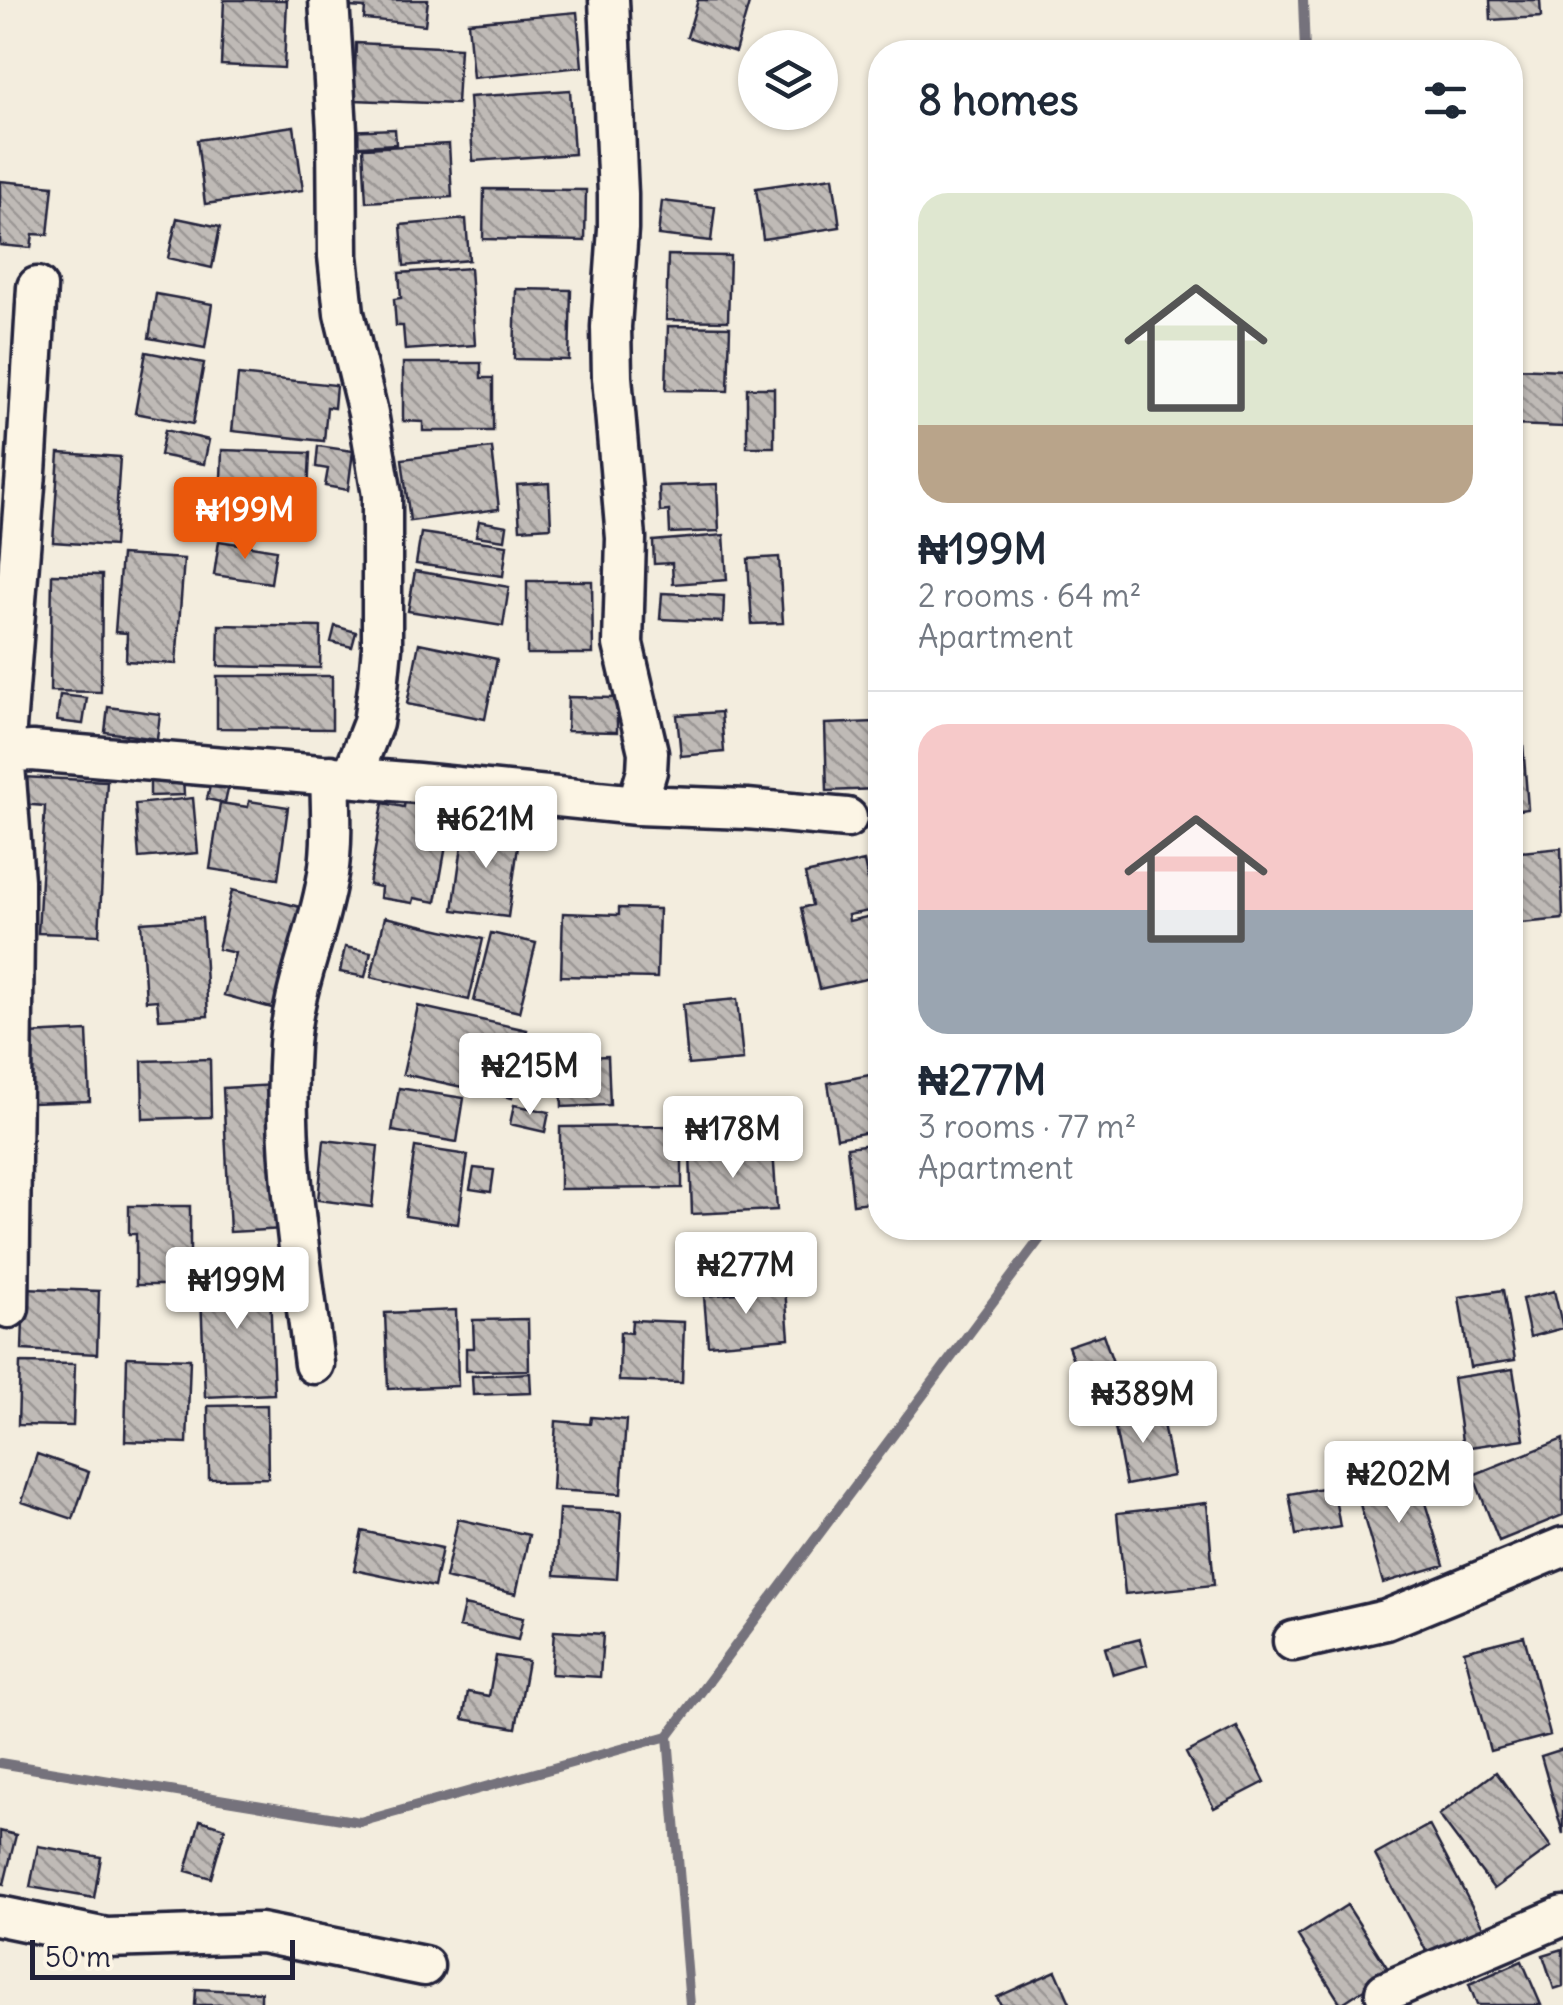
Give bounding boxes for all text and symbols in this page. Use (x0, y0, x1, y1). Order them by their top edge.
map controls (738, 30, 838, 130)
button: layers (738, 30, 838, 130)
icon: filters (1418, 73, 1473, 128)
text: 8 homes (918, 74, 1079, 126)
icon: home (1106, 258, 1286, 438)
pin: ₦199M (175, 477, 315, 562)
text: ₦199M (196, 489, 294, 530)
text: ₦199M (918, 523, 1047, 575)
text: 2 rooms · 64 m² (918, 575, 1141, 616)
text: Apartment (918, 616, 1073, 657)
pin: ₦621M (416, 786, 556, 871)
icon: home (1106, 789, 1286, 969)
text: ₦621M (437, 798, 535, 839)
pin: ₦215M (460, 1033, 600, 1118)
text: ₦215M (481, 1045, 579, 1086)
text: ₦277M (918, 1054, 1047, 1106)
pin: ₦178M (663, 1096, 803, 1181)
text: 3 rooms · 77 m² (918, 1106, 1137, 1147)
text: ₦178M (685, 1108, 781, 1149)
text: Apartment (918, 1147, 1073, 1188)
pin: ₦277M (676, 1232, 816, 1317)
text: ₦277M (697, 1244, 795, 1285)
pin: ₦199M (167, 1247, 307, 1332)
text: ₦199M (188, 1259, 286, 1300)
pin: ₦389M (1073, 1361, 1213, 1446)
text: ₦389M (1091, 1373, 1195, 1414)
pin: ₦202M (1329, 1441, 1469, 1526)
text: ₦202M (1346, 1453, 1452, 1494)
scale bar (30, 1935, 295, 1980)
text: 50 m (45, 1939, 111, 1975)

